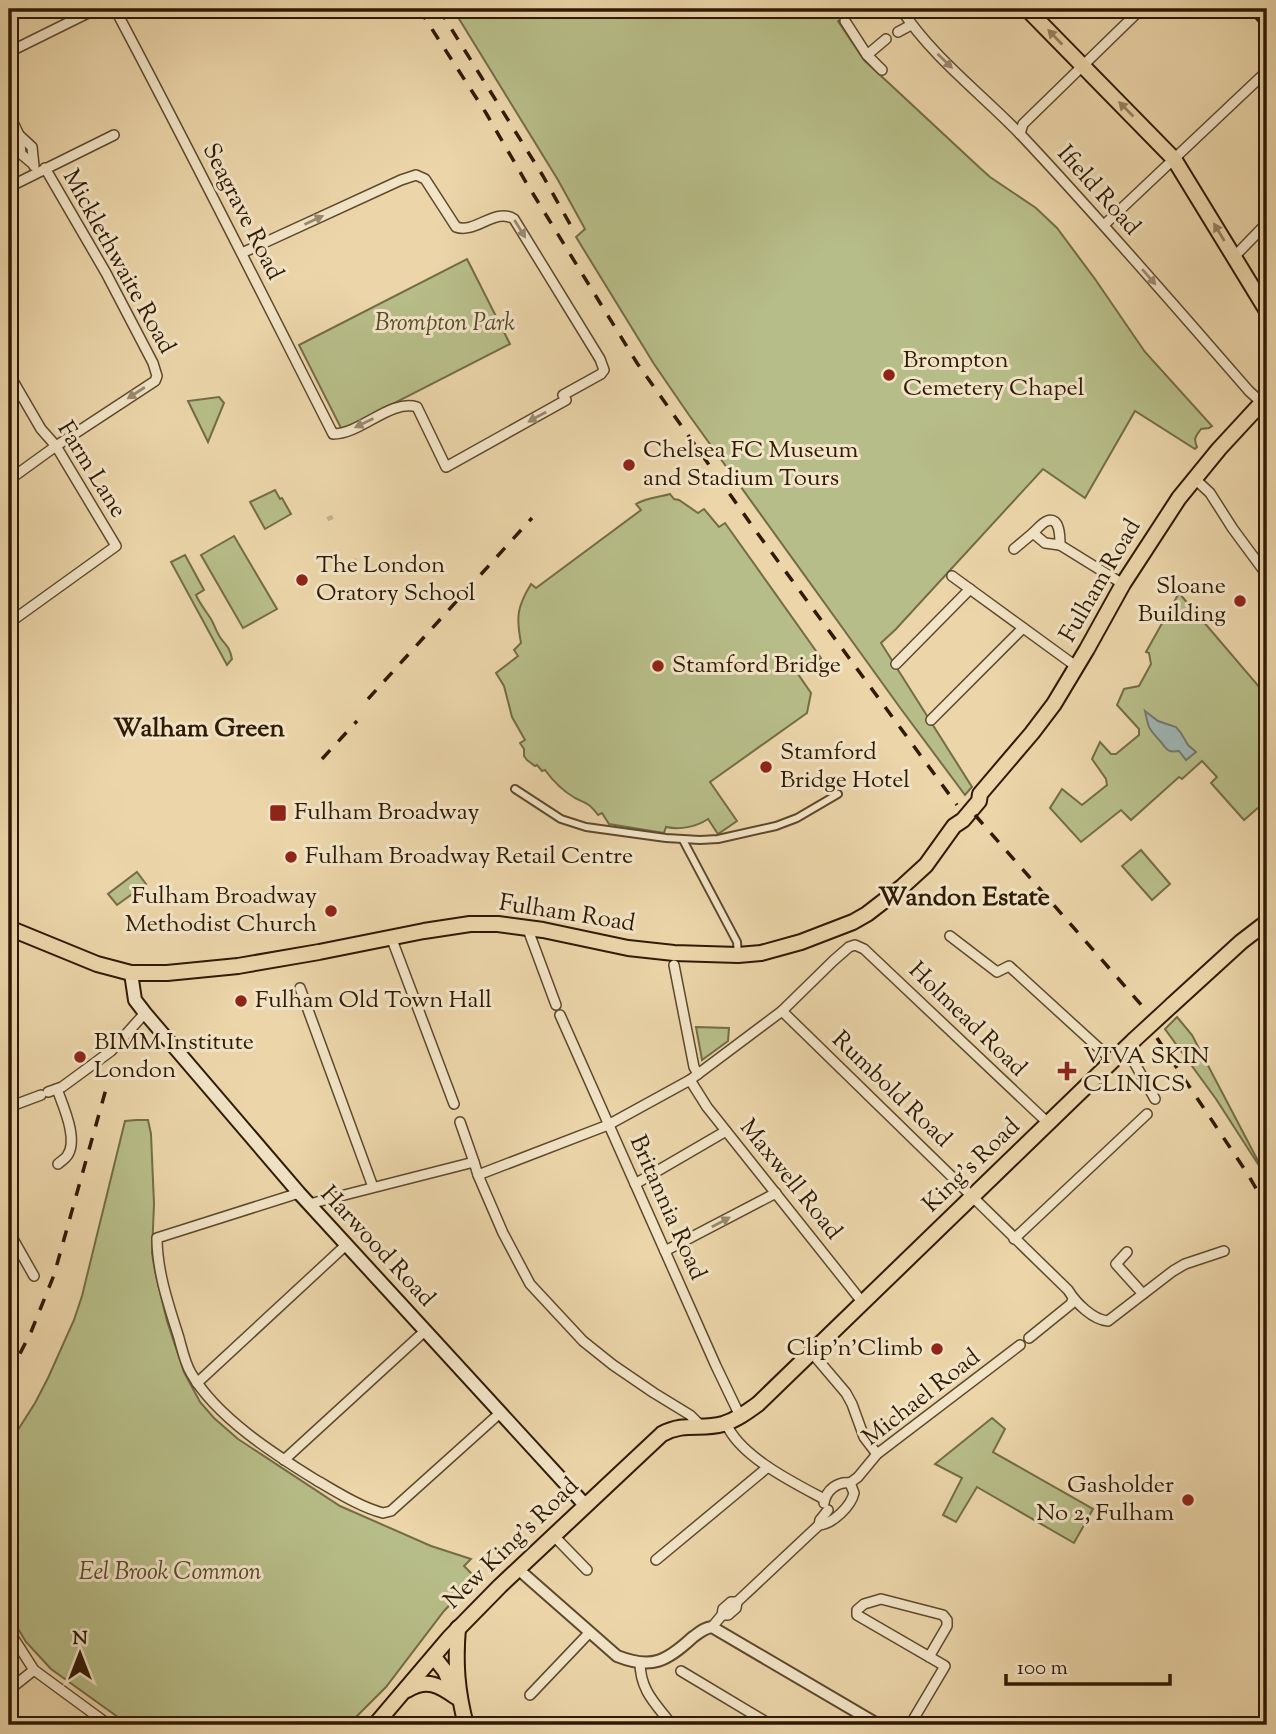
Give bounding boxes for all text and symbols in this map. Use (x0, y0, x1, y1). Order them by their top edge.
one-way arrow (1047, 29, 1064, 46)
one-way arrow (936, 53, 953, 70)
one-way arrow (1118, 101, 1134, 118)
street label: Seagrave Road (193, 138, 291, 287)
street label: Ifield Road (1048, 138, 1148, 244)
street label: Micklethwaite Road (53, 164, 183, 361)
one-way arrow (304, 214, 324, 226)
one-way arrow (513, 219, 526, 239)
one-way arrow (1212, 222, 1225, 241)
one-way arrow (1141, 268, 1157, 286)
park label: Brompton Park (375, 307, 515, 341)
place label: Brompton Cemetery Chapel (903, 344, 1085, 406)
marker: Brompton Cemetery Chapel (881, 367, 897, 383)
one-way arrow (127, 386, 145, 400)
one-way arrow (528, 411, 547, 423)
street label: Farm Lane (48, 415, 134, 525)
one-way arrow (354, 417, 374, 428)
place label: Chelsea FC Museum and Stadium Tours (643, 434, 859, 496)
marker: Chelsea FC Museum and Stadium Tours (621, 457, 637, 473)
street label: Fulham Road (1052, 513, 1150, 649)
place label: The London Oratory School (316, 549, 476, 611)
place label: Sloane Building (1138, 570, 1226, 632)
marker: The London Oratory School (294, 572, 310, 588)
marker: Sloane Building (1232, 593, 1248, 609)
place label: Stamford Bridge (672, 649, 841, 683)
marker: Stamford Bridge (650, 658, 666, 674)
district label: Walham Green (113, 711, 285, 748)
place label: Stamford Bridge Hotel (780, 736, 910, 798)
marker: Stamford Bridge Hotel (758, 759, 774, 775)
place label: Fulham Broadway (294, 796, 480, 830)
marker: Fulham Broadway (268, 803, 288, 823)
place label: Fulham Broadway Retail Centre (305, 840, 633, 874)
marker: Fulham Broadway Retail Centre (283, 849, 299, 865)
place label: Fulham Broadway Methodist Church (125, 880, 317, 942)
district label: Wandon Estate (878, 880, 1050, 917)
street label: Fulham Road (496, 886, 638, 942)
marker: Fulham Broadway Methodist Church (323, 903, 339, 919)
street label: Holmead Road (900, 955, 1034, 1086)
place label: Fulham Old Town Hall (255, 984, 492, 1018)
marker: Fulham Old Town Hall (233, 993, 249, 1009)
street label: Rumbold Road (823, 1024, 959, 1156)
place label: BIMM Institute London (94, 1026, 254, 1088)
place label: VIVA SKIN CLINICS (1083, 1040, 1210, 1102)
marker: BIMM Institute London (72, 1049, 88, 1065)
marker: VIVA SKIN CLINICS (1057, 1061, 1077, 1081)
street label: King's Road (916, 1110, 1029, 1221)
street label: Maxwell Road (731, 1112, 850, 1248)
street label: Britannia Road (620, 1130, 714, 1286)
street label: Harwood Road (312, 1179, 443, 1316)
one-way arrow (711, 1216, 730, 1228)
place label: Clip'n'Climb (787, 1332, 923, 1366)
street label: Michael Road (856, 1341, 988, 1455)
marker: Clip'n'Climb (929, 1341, 945, 1357)
place label: Gasholder No 2, Fulham (1036, 1469, 1174, 1531)
street label: New King's Road (437, 1470, 588, 1618)
marker: Gasholder No 2, Fulham (1180, 1492, 1196, 1508)
park label: Eel Brook Common (79, 1556, 262, 1590)
north arrow (46, 1618, 116, 1688)
text: N (72, 1626, 88, 1653)
scale bar (1006, 1643, 1171, 1687)
text: 100 m (1017, 1654, 1068, 1684)

